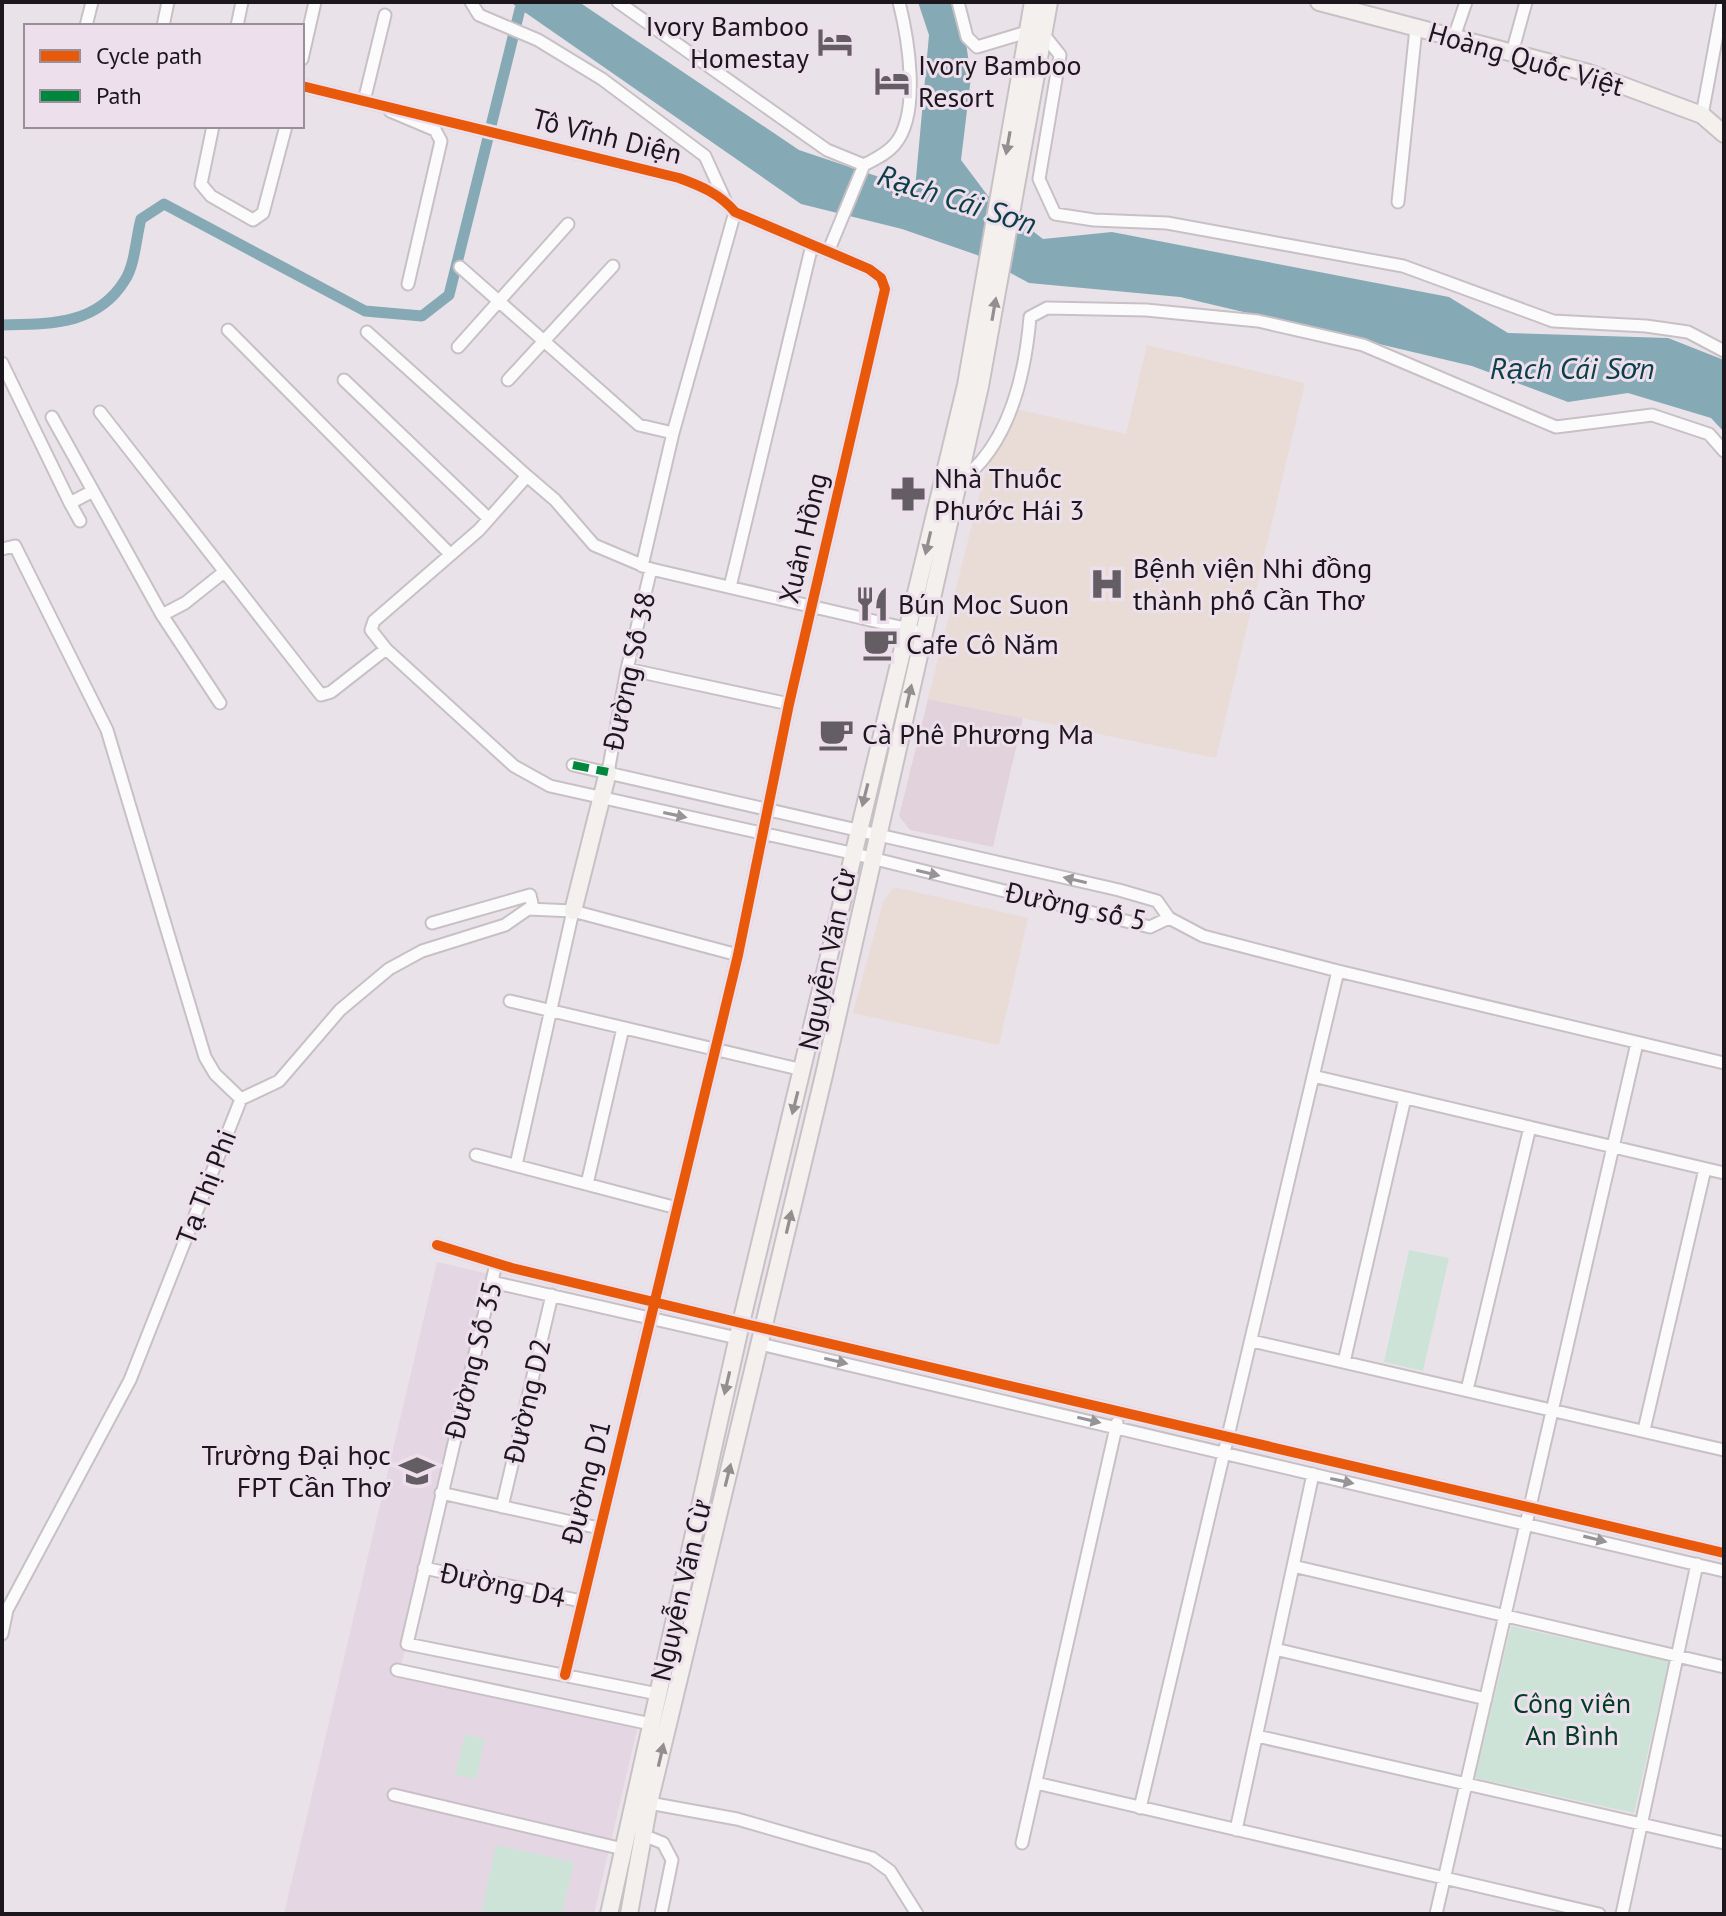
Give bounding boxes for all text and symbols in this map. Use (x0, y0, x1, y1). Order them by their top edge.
place label: Ivory Bamboo Homestay (646, 7, 809, 76)
street label: Hoàng Quốc Việt (1424, 13, 1629, 104)
hotel icon: Ivory Bamboo Homestay (816, 23, 854, 61)
legend (24, 24, 304, 128)
text: Cycle path (96, 40, 202, 71)
place label: Ivory Bamboo Resort (918, 46, 1082, 115)
hotel icon: Ivory Bamboo Resort (873, 62, 911, 100)
text: Path (96, 80, 142, 111)
street label: Tô Vĩnh Diện (528, 99, 686, 172)
one-way arrow (1001, 131, 1013, 156)
water label: Rạch Cái Sơn (873, 155, 1042, 243)
one-way arrow (988, 296, 1000, 321)
water label: Rạch Cái Sơn (1490, 348, 1654, 387)
place label: Nhà Thuốc Phước Hái 3 (934, 459, 1084, 528)
street label: Xuân Hồng (770, 469, 836, 607)
pharmacy icon: Nhà Thuốc Phước Hái 3 (889, 475, 927, 513)
one-way arrow (921, 531, 934, 556)
place label: Bệnh viện Nhi đồng thành phố Cần Thơ (1133, 549, 1372, 618)
hospital icon: Bệnh viện Nhi đồng thành phố Cần Thơ (1088, 565, 1126, 603)
restaurant icon: Bún Moc Suon (853, 585, 891, 623)
place label: Bún Moc Suon (898, 585, 1069, 622)
street label: Đường Số 38 (593, 588, 663, 755)
cafe icon: Cafe Cô Năm (861, 625, 899, 663)
place label: Cafe Cô Năm (906, 625, 1059, 662)
one-way arrow (903, 683, 916, 708)
cafe icon: Cà Phê Phương Ma (817, 715, 855, 753)
place label: Cà Phê Phương Ma (862, 715, 1094, 752)
one-way arrow (858, 783, 871, 808)
one-way arrow (663, 809, 688, 822)
street label: Nguyễn Văn Cừ (789, 864, 864, 1054)
one-way arrow (916, 868, 941, 880)
street label: Đường số 5 (1001, 872, 1150, 938)
one-way arrow (1062, 873, 1087, 885)
one-way arrow (788, 1091, 800, 1116)
street label: Tạ Thị Phi (167, 1124, 244, 1250)
one-way arrow (783, 1210, 796, 1235)
street label: Đường Số 35 (435, 1277, 510, 1444)
street label: Đường D2 (494, 1335, 559, 1468)
one-way arrow (823, 1356, 848, 1368)
one-way arrow (720, 1371, 733, 1396)
one-way arrow (1076, 1415, 1101, 1427)
street label: Đường D1 (552, 1416, 619, 1549)
place label: Trường Đại học FPT Cần Thơ (201, 1436, 391, 1505)
school or university icon: Trường Đại học FPT Cần Thơ (398, 1452, 436, 1490)
one-way arrow (722, 1463, 735, 1488)
one-way arrow (1329, 1475, 1354, 1488)
street label: Nguyễn Văn Cừ (642, 1495, 719, 1684)
one-way arrow (1583, 1533, 1608, 1545)
street label: Đường D4 (436, 1553, 569, 1616)
park label: Công viên An Bình (1513, 1684, 1631, 1753)
one-way arrow (655, 1743, 668, 1768)

